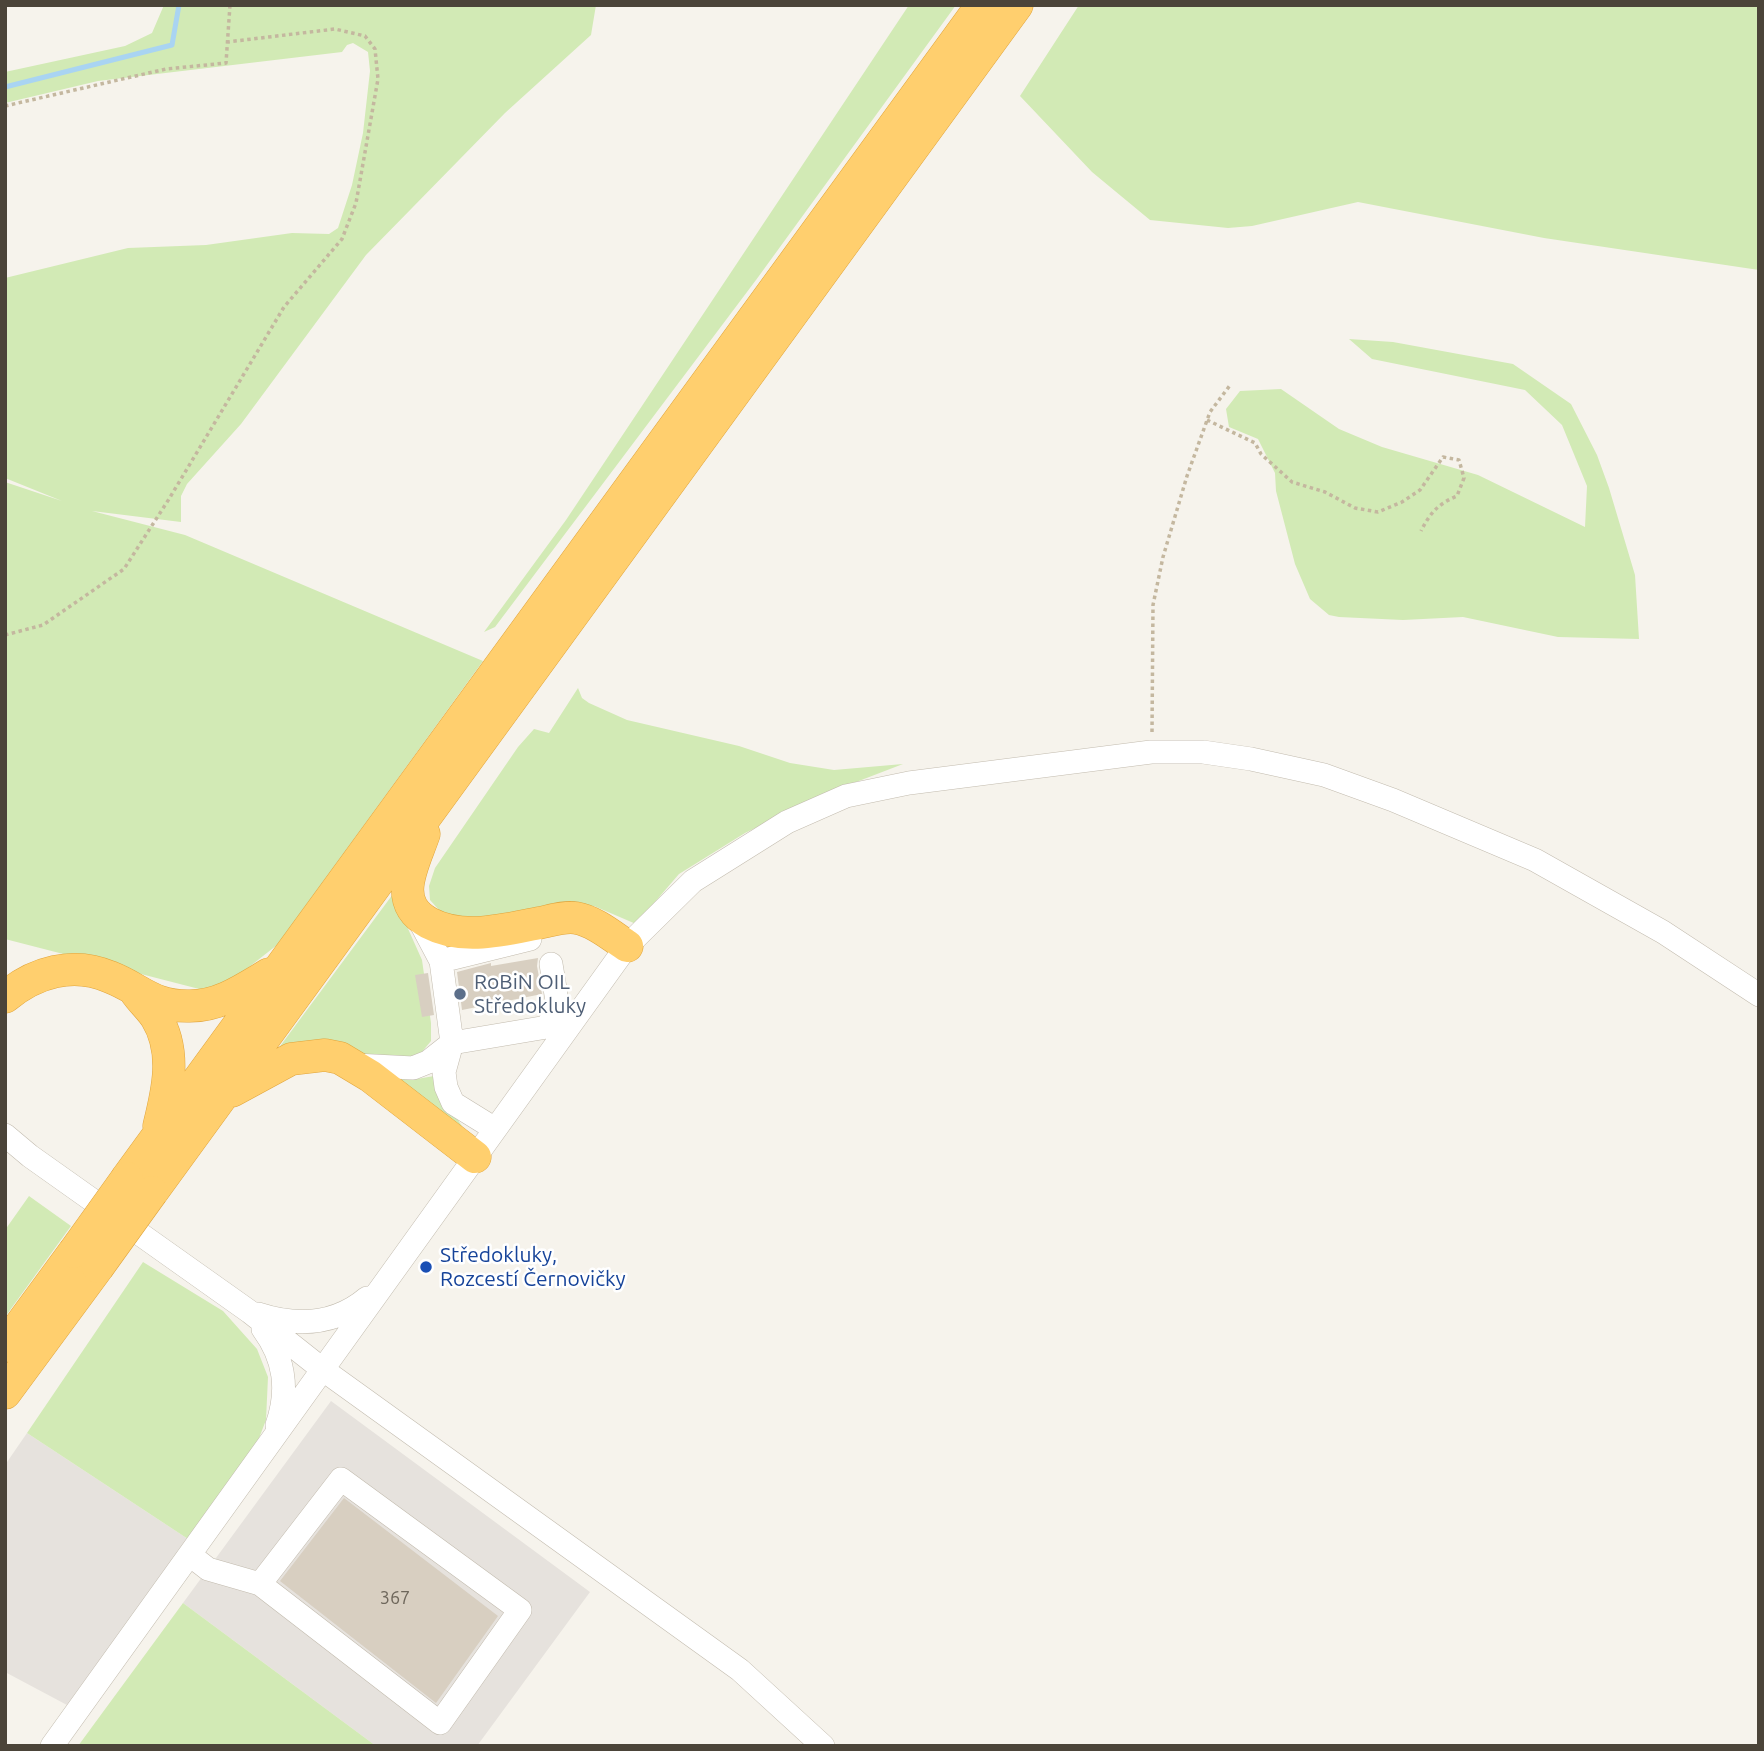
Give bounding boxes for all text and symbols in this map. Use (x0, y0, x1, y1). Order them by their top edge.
place label: RoBiN OIL Středokluky (474, 969, 586, 1019)
marker: RoBiN OIL Středokluky (452, 986, 468, 1002)
place label: Středokluky, Rozcestí Černovičky (440, 1242, 626, 1292)
marker: Středokluky, Rozcestí Černovičky (418, 1259, 434, 1275)
house number: 367 (380, 1587, 410, 1609)

